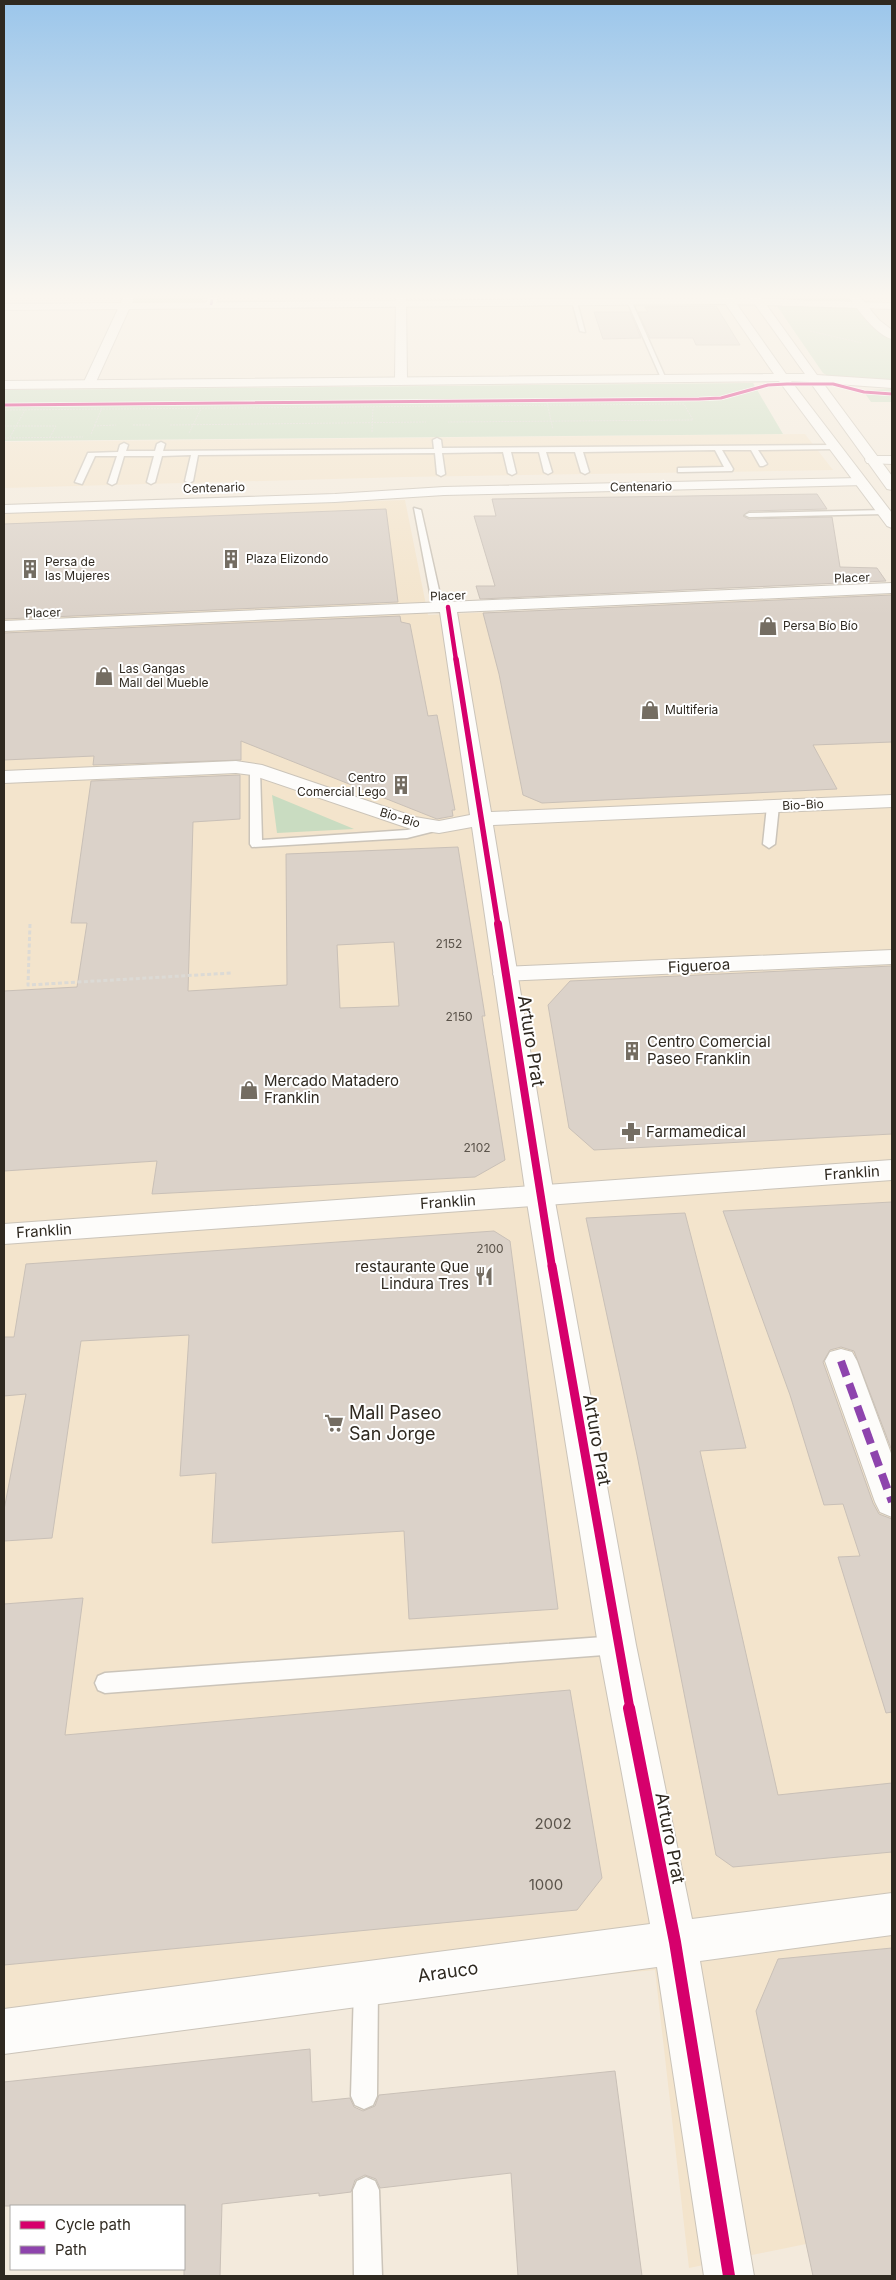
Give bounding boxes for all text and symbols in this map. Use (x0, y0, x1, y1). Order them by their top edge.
street label: Centenario (610, 478, 672, 495)
street label: Centenario (183, 479, 245, 496)
building icon: Plaza Elizondo (220, 548, 242, 570)
place label: Plaza Elizondo (246, 551, 328, 566)
place label: Persa de las Mujeres (45, 554, 110, 583)
building icon: Persa de las Mujeres (19, 558, 41, 580)
street label: Placer (834, 569, 871, 586)
street label: Placer (430, 587, 467, 604)
street label: Placer (25, 604, 62, 621)
shop icon: Persa Bío Bío (757, 615, 779, 637)
place label: Persa Bío Bío (783, 618, 858, 633)
place label: Las Gangas Mall del Mueble (119, 661, 209, 690)
shop icon: Las Gangas Mall del Mueble (93, 665, 115, 687)
shop icon: Multiferia (639, 699, 661, 721)
place label: Multiferia (665, 702, 718, 717)
place label: Centro Comercial Lego (297, 770, 386, 799)
building icon: Centro Comercial Lego (390, 774, 412, 796)
street label: Bio-Bio (782, 796, 824, 813)
street label: Bio-Bio (378, 804, 422, 831)
house number: 2152 (436, 936, 462, 951)
street label: Figueroa (667, 954, 731, 977)
street label: Arturo Prat (514, 994, 549, 1088)
house number: 2150 (445, 1009, 473, 1024)
place label: Centro Comercial Paseo Franklin (647, 1032, 771, 1068)
building icon: Centro Comercial Paseo Franklin (621, 1040, 643, 1062)
place label: Mercado Matadero Franklin (264, 1071, 399, 1107)
shop icon: Mercado Matadero Franklin (238, 1079, 260, 1101)
pharmacy icon: Farmamedical (620, 1121, 642, 1143)
place label: Farmamedical (646, 1122, 746, 1141)
house number: 2102 (463, 1140, 491, 1155)
street label: Franklin (824, 1161, 880, 1184)
street label: Franklin (420, 1190, 476, 1213)
street label: Franklin (16, 1219, 72, 1242)
house number: 2100 (476, 1241, 504, 1256)
place label: restaurante Que Lindura Tres (355, 1257, 469, 1293)
restaurant icon: restaurante Que Lindura Tres (473, 1265, 495, 1287)
street label: Arturo Prat (579, 1392, 616, 1487)
place label: Mall Paseo San Jorge (349, 1402, 442, 1444)
supermarket icon: Mall Paseo San Jorge (323, 1412, 345, 1434)
street label: Arturo Prat (651, 1790, 690, 1885)
house number: 2002 (534, 1814, 572, 1833)
house number: 1000 (529, 1875, 563, 1894)
street label: Arauco (416, 1957, 480, 1986)
legend (10, 2205, 185, 2270)
text: Cycle path (55, 2215, 131, 2234)
text: Path (55, 2240, 87, 2259)

